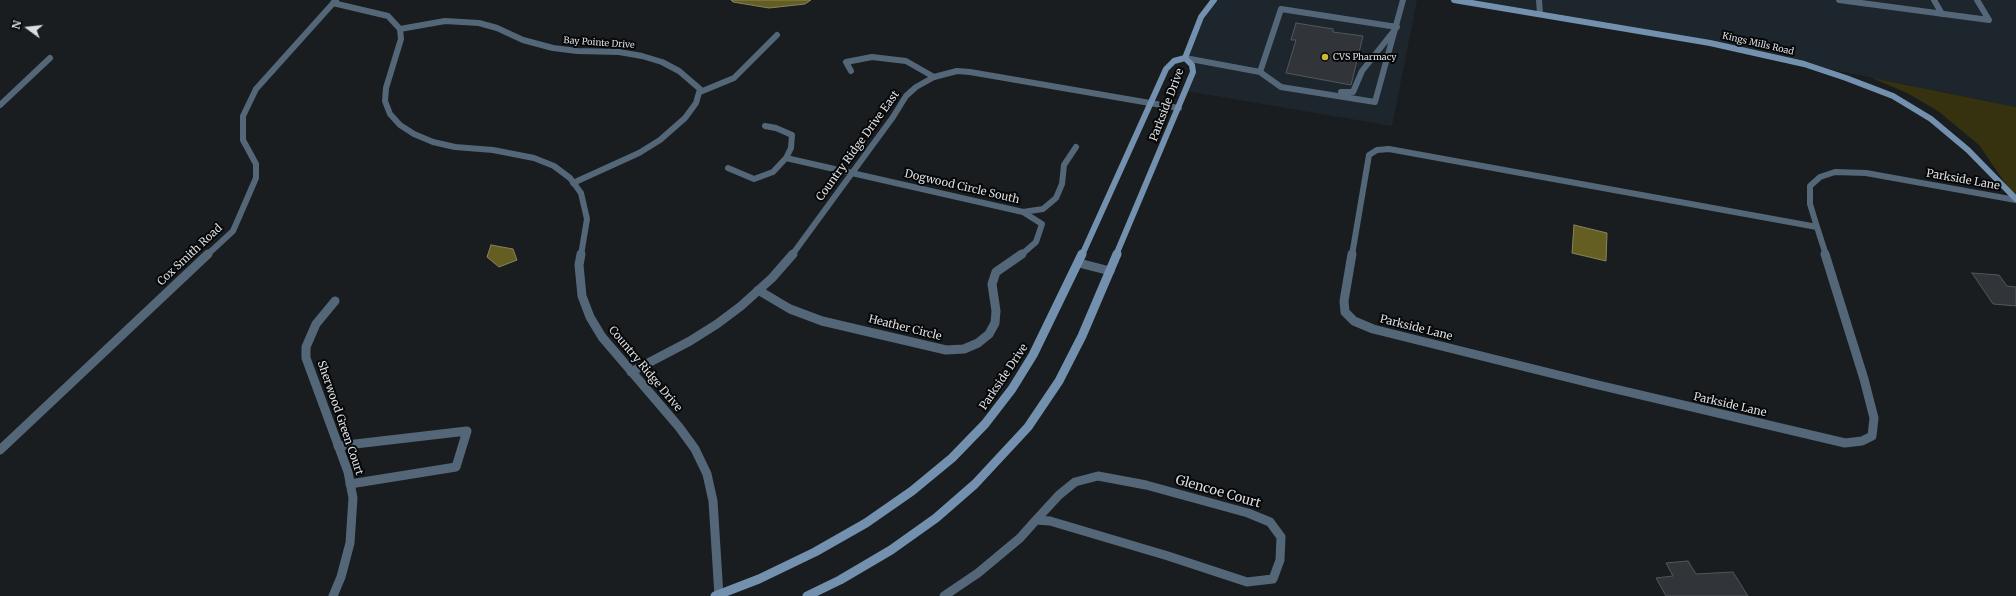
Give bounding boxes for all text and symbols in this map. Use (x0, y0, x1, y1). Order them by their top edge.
north arrow (8, 8, 48, 48)
text: N (9, 19, 24, 31)
street label: Kings Mills Road (1721, 31, 1795, 57)
street label: Bay Pointe Drive (563, 35, 635, 51)
marker: CVS Pharmacy (1320, 52, 1330, 62)
place label: CVS Pharmacy (1333, 52, 1396, 62)
street label: Parkside Drive (1147, 67, 1187, 143)
street label: Country Ridge Drive East (814, 88, 902, 204)
street label: Dogwood Circle South (903, 167, 1021, 207)
street label: Parkside Lane (1925, 167, 2001, 193)
street label: Cox Smith Road (155, 222, 225, 288)
street label: Heather Circle (867, 313, 943, 343)
street label: Parkside Lane (1378, 313, 1454, 343)
street label: Country Ridge Drive (605, 324, 685, 414)
street label: Parkside Drive (977, 341, 1031, 413)
street label: Sherwood Green Court (314, 359, 366, 477)
street label: Parkside Lane (1692, 390, 1768, 420)
street label: Glencoe Court (1174, 472, 1262, 512)

